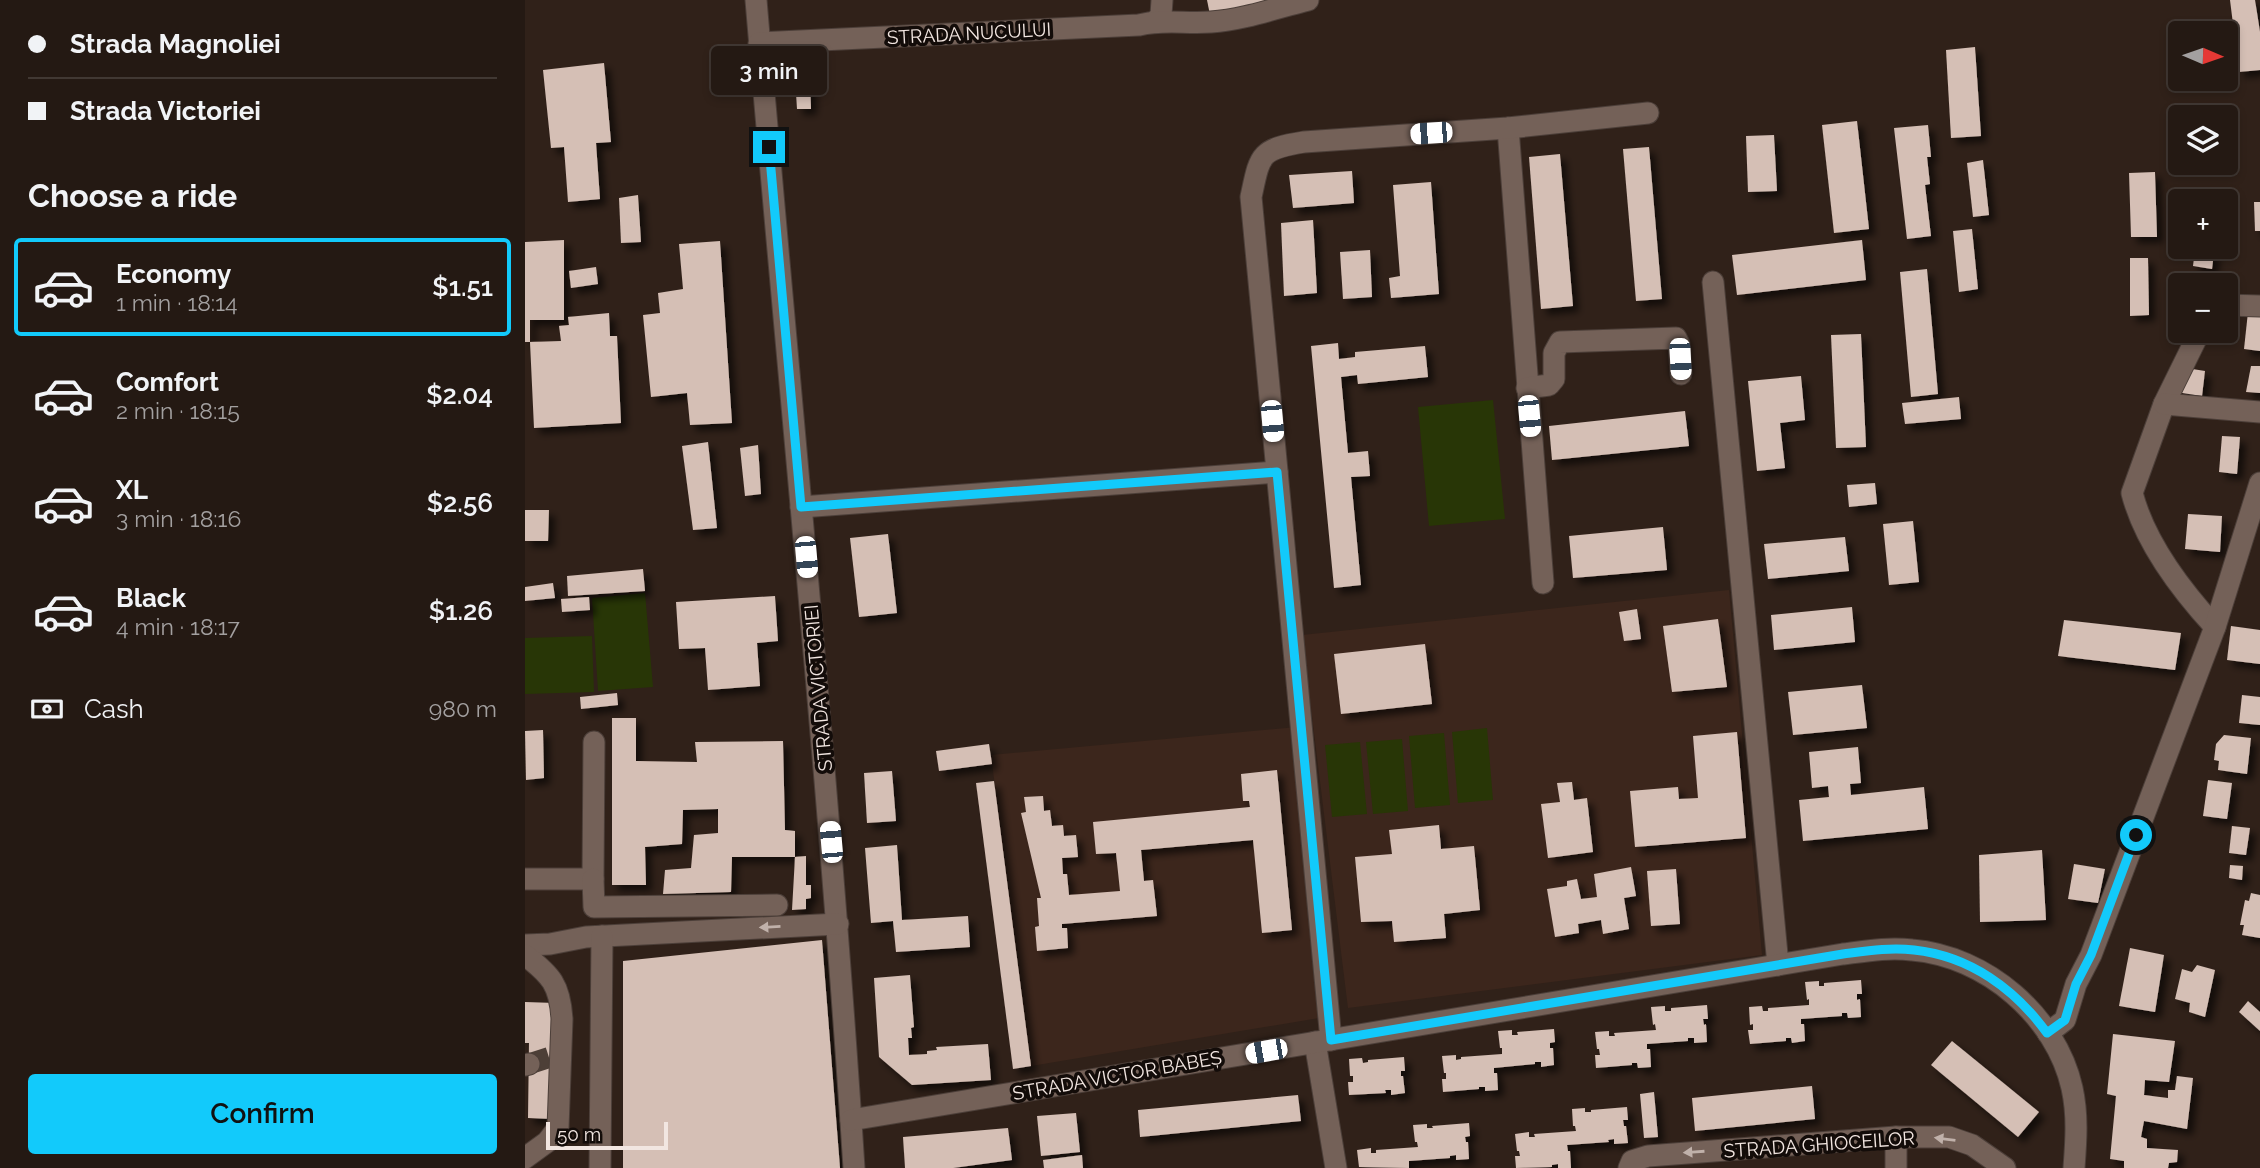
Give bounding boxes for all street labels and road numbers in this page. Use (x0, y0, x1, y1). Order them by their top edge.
street label: STRADA NUCULUI (886, 18, 1052, 48)
street label: STRADA VICTORIEI (800, 604, 836, 772)
street label: STRADA VICTOR BABEȘ (1011, 1046, 1223, 1104)
street label: STRADA GHIOCEILOR (1723, 1126, 1915, 1162)

